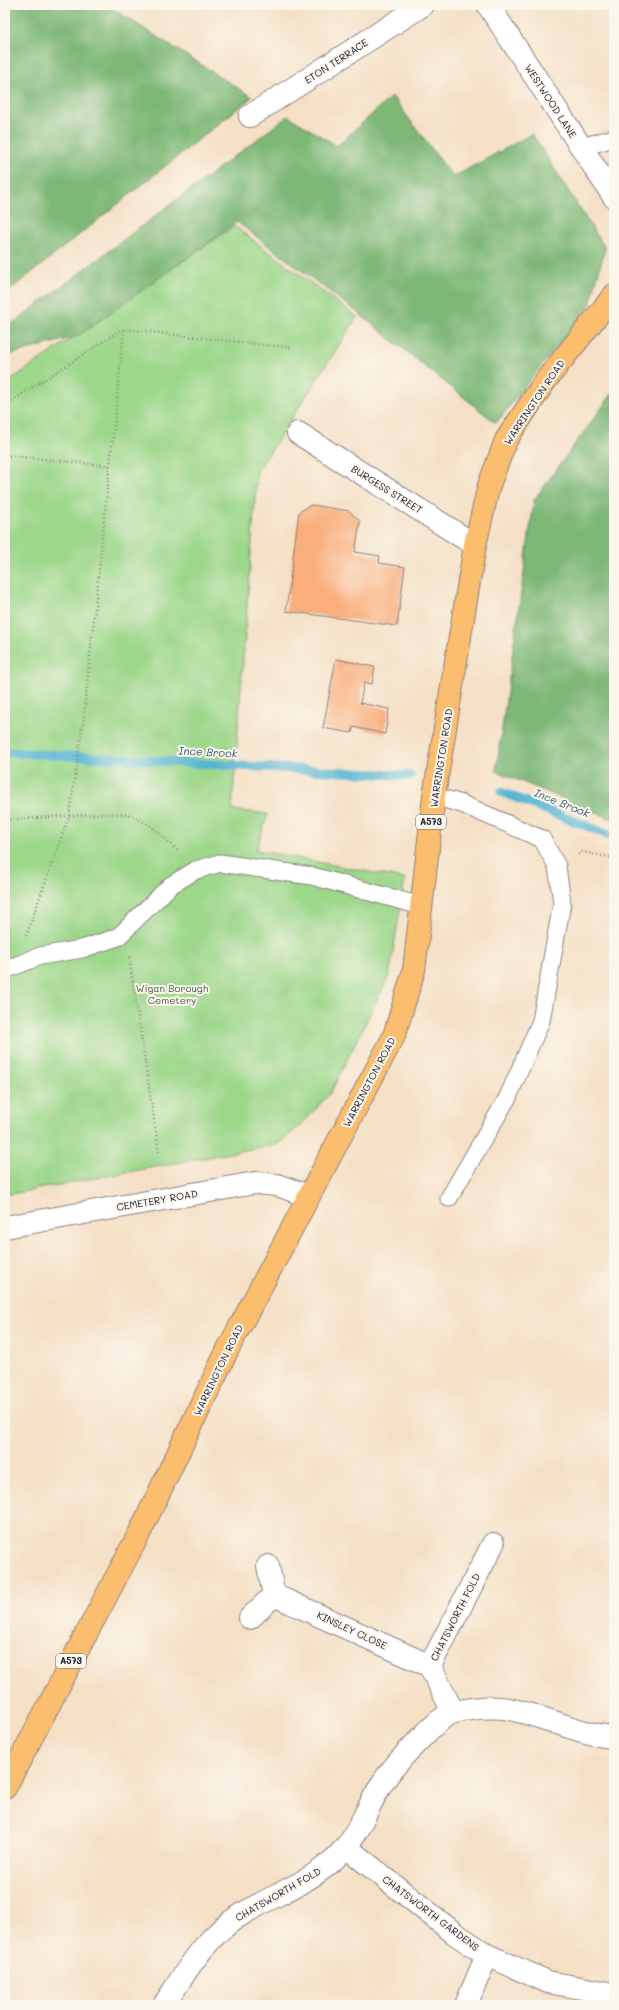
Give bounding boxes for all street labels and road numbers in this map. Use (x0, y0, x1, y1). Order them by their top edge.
street label: ETON TERRACE (302, 35, 371, 87)
street label: WESTWOOD LANE (522, 61, 580, 141)
street label: WARRINGTON ROAD (500, 357, 568, 447)
street label: BURGESS STREET (349, 461, 426, 517)
street label: WARRINGTON ROAD (426, 707, 456, 808)
road number: A573 (416, 815, 446, 829)
street label: WARRINGTON ROAD (339, 1035, 399, 1129)
street label: CEMETERY ROAD (115, 1186, 199, 1214)
street label: WARRINGTON ROAD (190, 1322, 246, 1418)
street label: CHATSWORTH FOLD (427, 1570, 483, 1663)
street label: KINSLEY CLOSE (315, 1608, 390, 1652)
road number: A573 (56, 1654, 86, 1668)
street label: CHATSWORTH FOLD (232, 1864, 324, 1924)
street label: CHATSWORTH GARDENS (380, 1872, 483, 1954)

